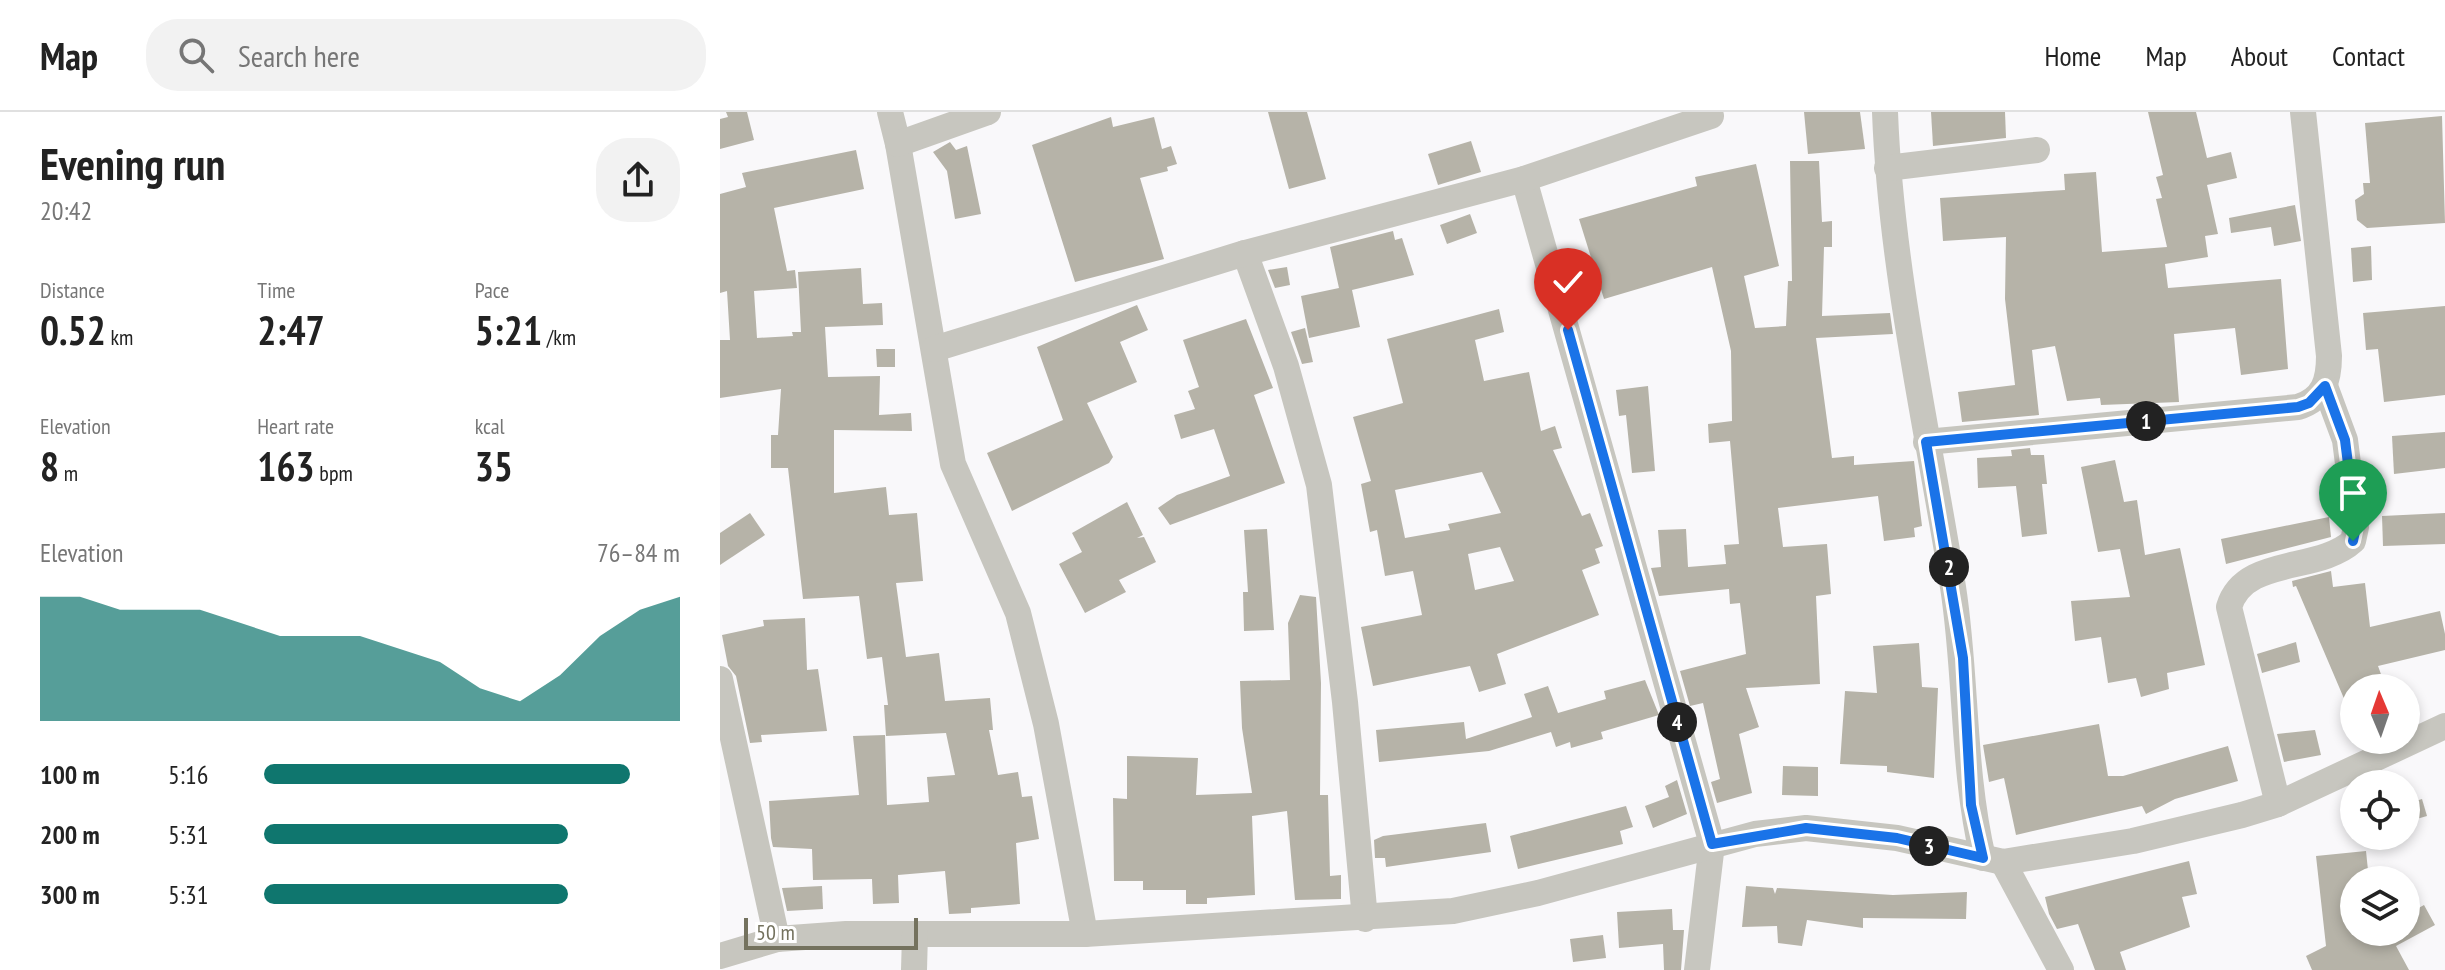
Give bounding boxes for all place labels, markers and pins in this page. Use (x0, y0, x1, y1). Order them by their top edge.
pin (1534, 248, 1602, 330)
pin: 1 (2126, 401, 2166, 441)
pin (2319, 459, 2387, 541)
pin: 2 (1929, 547, 1969, 587)
pin: 4 (1657, 702, 1697, 742)
pin: 3 (1909, 826, 1949, 866)

